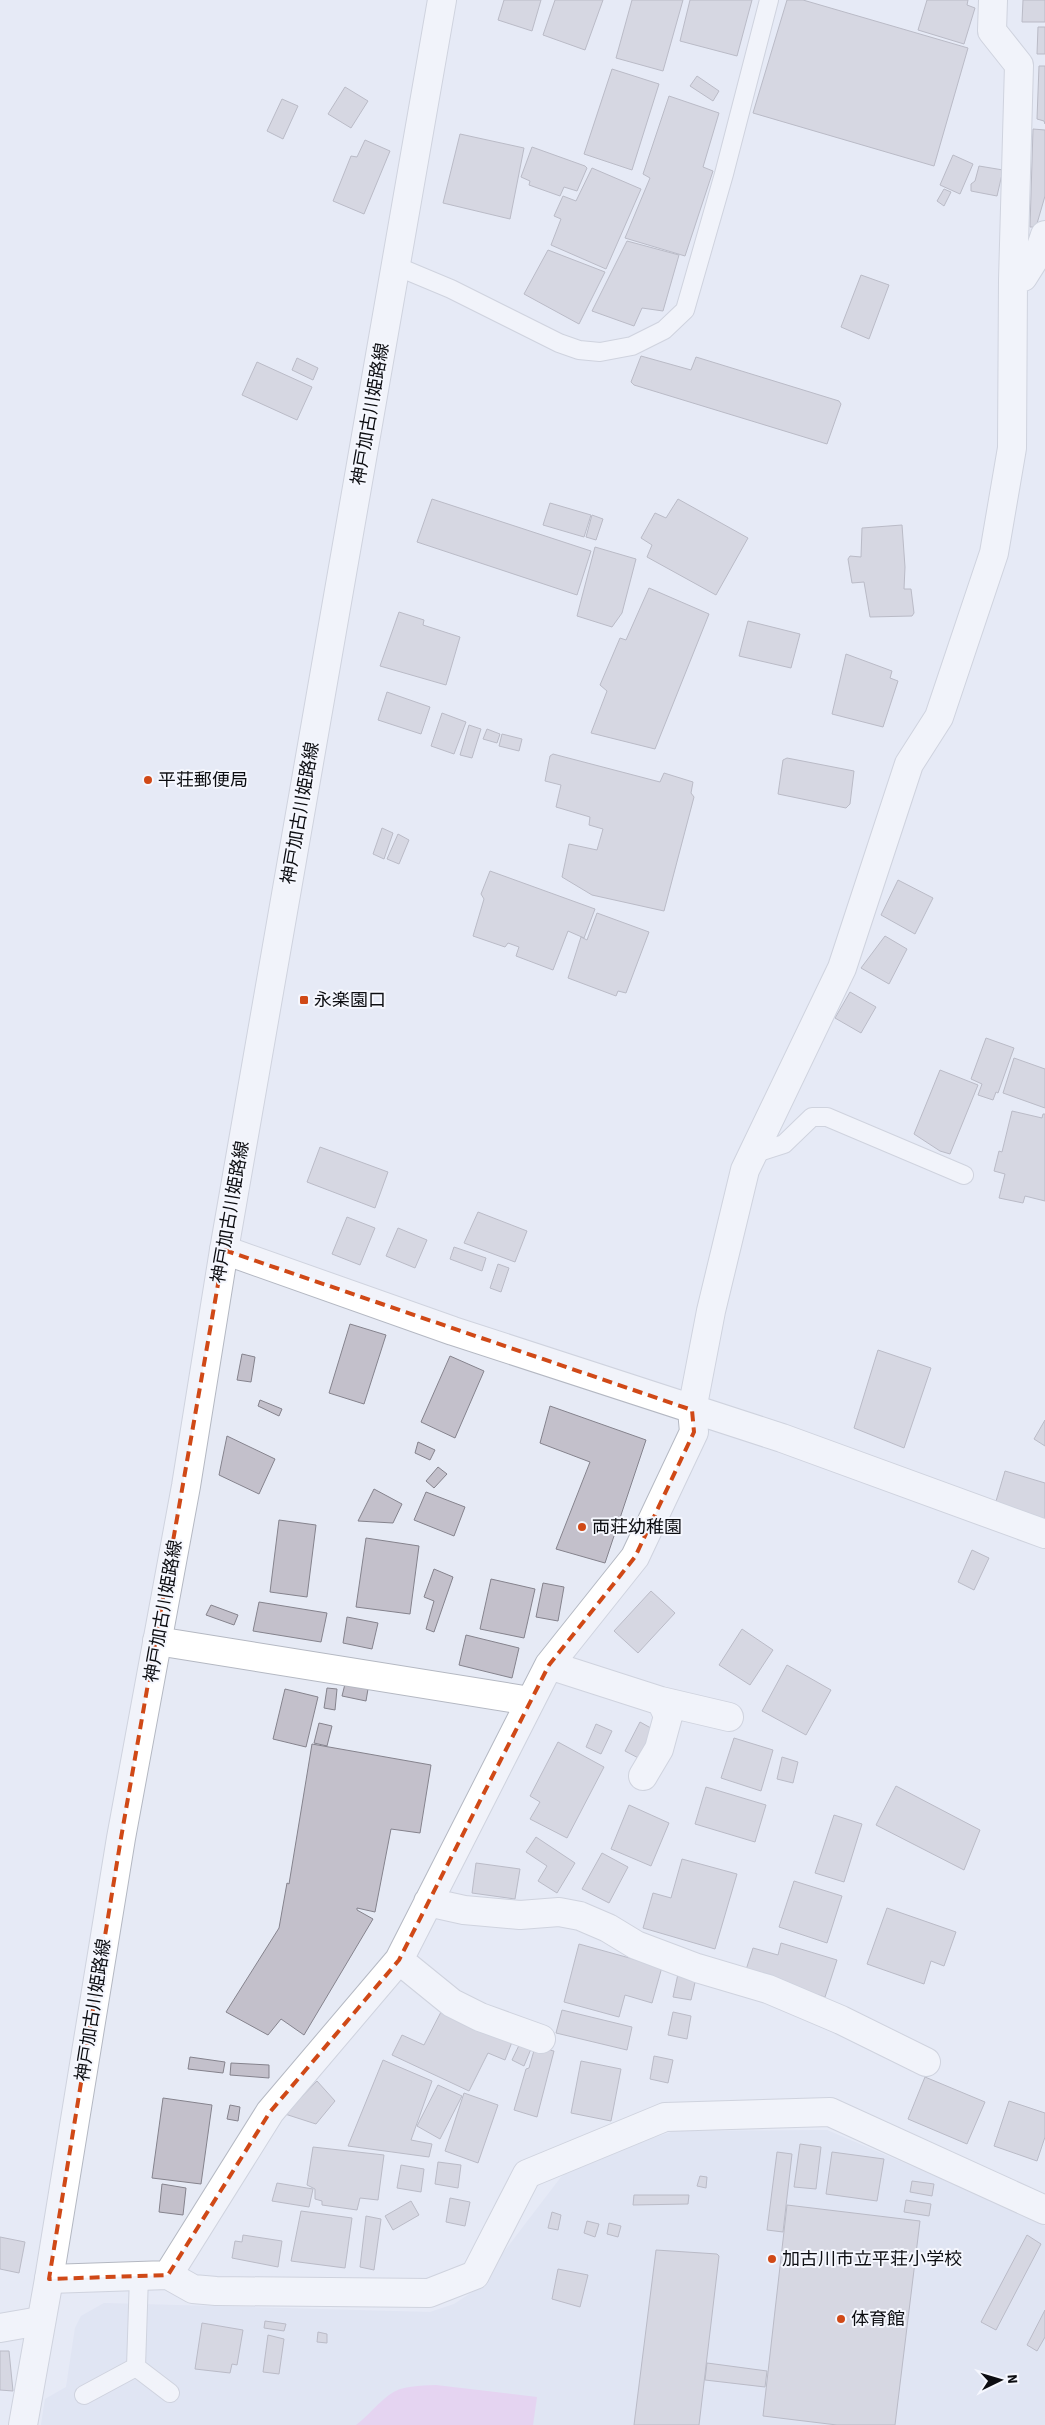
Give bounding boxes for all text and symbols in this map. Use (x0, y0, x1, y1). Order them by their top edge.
street label: 神戸加古川姫路線 (346, 341, 395, 487)
street label: 神戸加古川姫路線 (276, 740, 325, 886)
place label: 平荘郵便局 (158, 768, 248, 793)
marker: 平荘郵便局 (142, 774, 154, 786)
place label: 永楽園口 (314, 988, 386, 1013)
marker: 永楽園口 (298, 994, 310, 1006)
street label: 神戸加古川姫路線 (206, 1139, 255, 1285)
place label: 両荘幼稚園 (592, 1515, 682, 1540)
marker: 両荘幼稚園 (576, 1521, 588, 1533)
street label: 神戸加古川姫路線 (139, 1538, 188, 1684)
street label: 神戸加古川姫路線 (70, 1937, 117, 2083)
place label: 加古川市立平荘小学校 (782, 2247, 962, 2272)
marker: 加古川市立平荘小学校 (766, 2253, 778, 2265)
place label: 体育館 (851, 2307, 905, 2332)
marker: 体育館 (835, 2313, 847, 2325)
north arrow (975, 2355, 1025, 2405)
text: N (1002, 2373, 1022, 2384)

